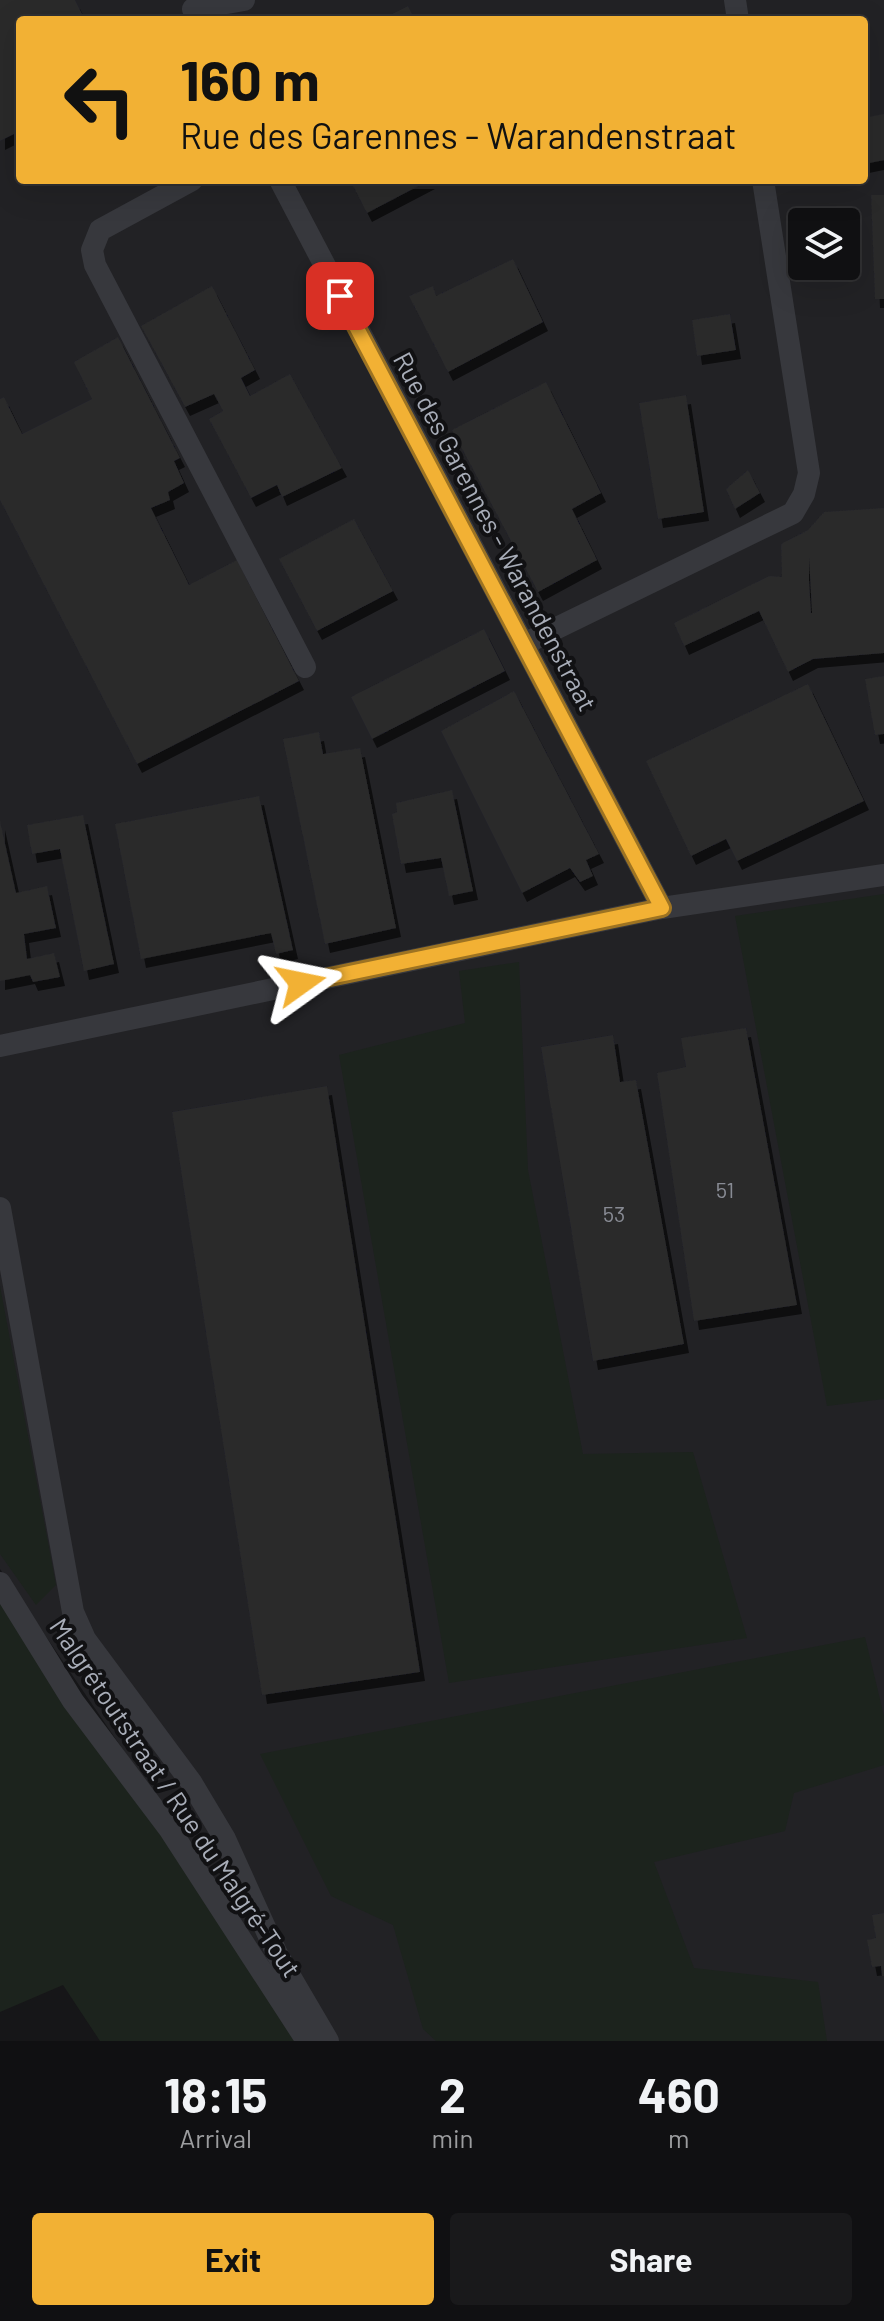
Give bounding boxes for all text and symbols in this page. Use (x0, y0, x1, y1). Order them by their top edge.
text: 160 m (180, 45, 320, 112)
icon: left (48, 48, 152, 152)
text: Rue des Garennes - Warandenstraat (180, 113, 737, 156)
map controls (788, 208, 860, 280)
button: layers (788, 208, 860, 280)
pin (306, 262, 374, 330)
icon: arrive (318, 274, 362, 318)
street label: Rue des Garennes - Warandenstraat (388, 346, 604, 716)
position arrow (259, 941, 343, 1025)
house number: 51 (716, 1176, 734, 1202)
house number: 53 (603, 1200, 625, 1226)
street label: Malgrétoutstraat / Rue du Malgré-Tout (44, 1612, 308, 1982)
text: 18:15 (164, 2065, 267, 2123)
text: 2 (439, 2065, 466, 2123)
text: 460 (638, 2065, 720, 2123)
text: Arrival (179, 2122, 252, 2153)
text: min (431, 2122, 474, 2153)
text: m (668, 2122, 690, 2153)
button: Exit (32, 2213, 434, 2305)
button: Share (450, 2213, 852, 2305)

